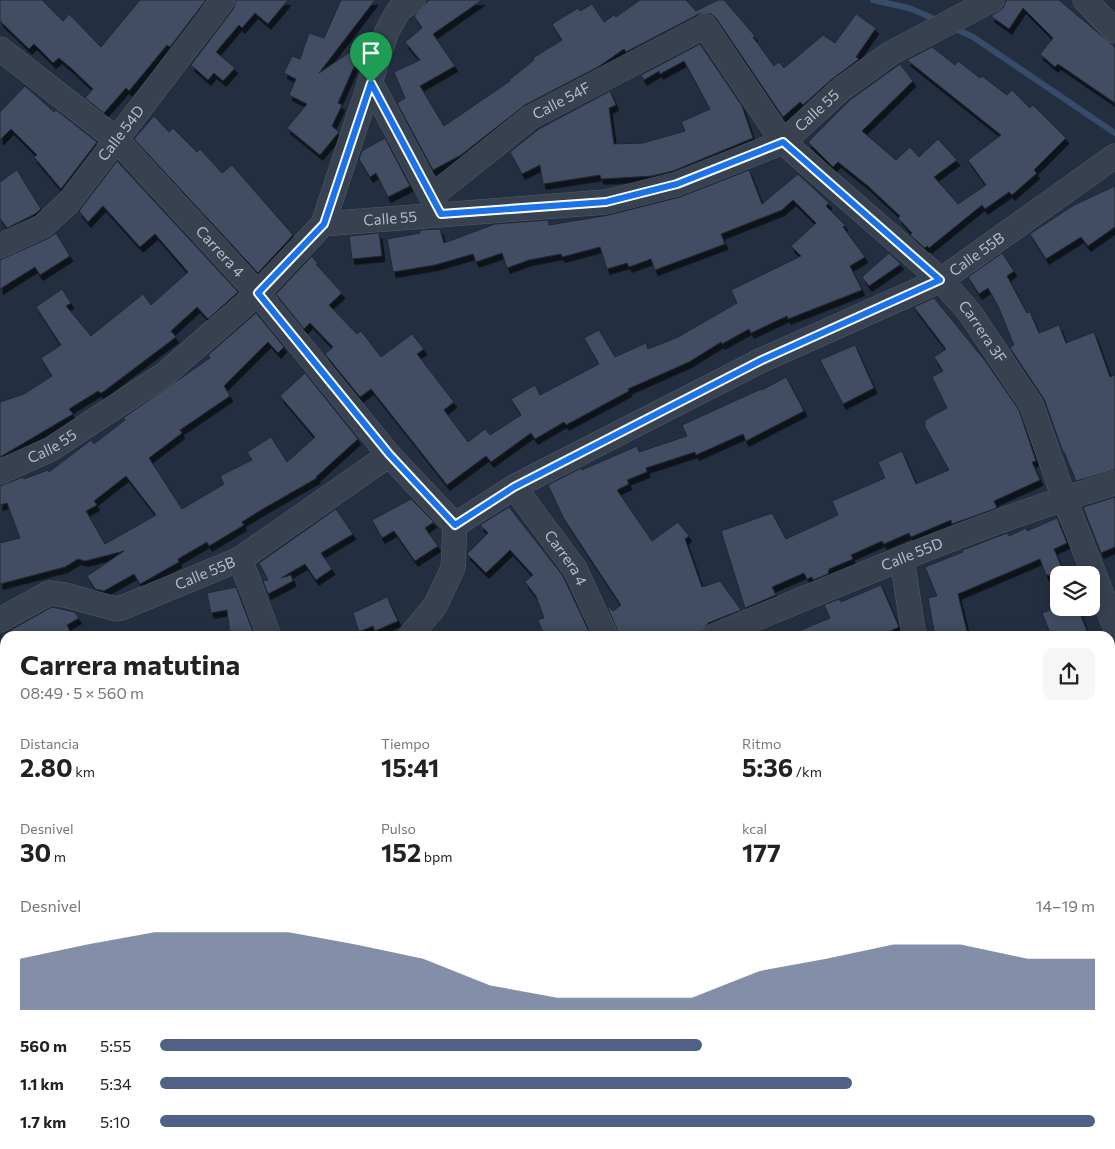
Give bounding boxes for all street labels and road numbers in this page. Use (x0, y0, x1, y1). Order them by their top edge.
street label: Calle 54F (529, 78, 593, 123)
street label: Calle 55 (791, 85, 842, 135)
street label: Calle 54D (93, 101, 147, 164)
street label: Calle 55 (363, 207, 418, 229)
street label: Carrera 4 (192, 222, 249, 280)
street label: Calle 55B (945, 228, 1008, 279)
street label: Carrera 3F (955, 296, 1011, 366)
street label: Calle 55 (24, 425, 80, 467)
street label: Carrera 4 (541, 526, 591, 588)
street label: Calle 55D (878, 533, 945, 574)
street label: Calle 55B (172, 552, 238, 593)

